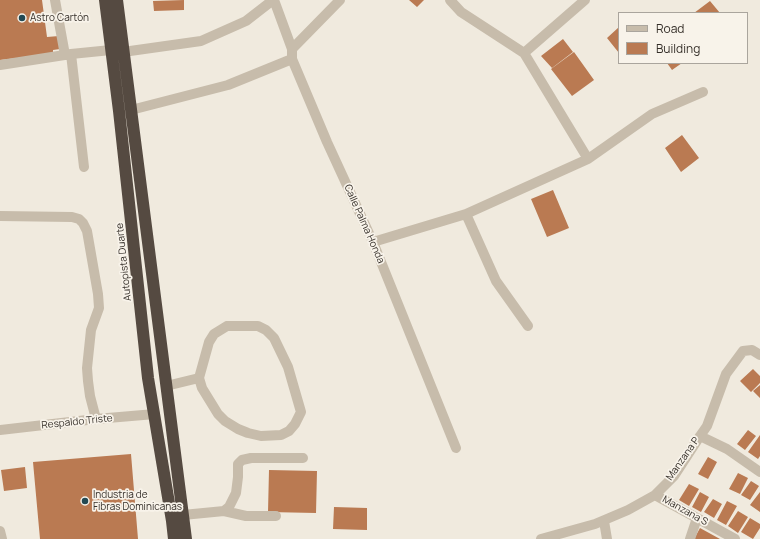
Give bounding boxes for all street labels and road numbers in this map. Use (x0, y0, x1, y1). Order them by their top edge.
street label: Calle Palma Honda (341, 183, 387, 265)
street label: Autopista Duarte (114, 222, 134, 302)
street label: Respaldo Triste (41, 412, 113, 432)
street label: Manzana P (664, 435, 702, 483)
street label: Manzana S (660, 494, 710, 528)

